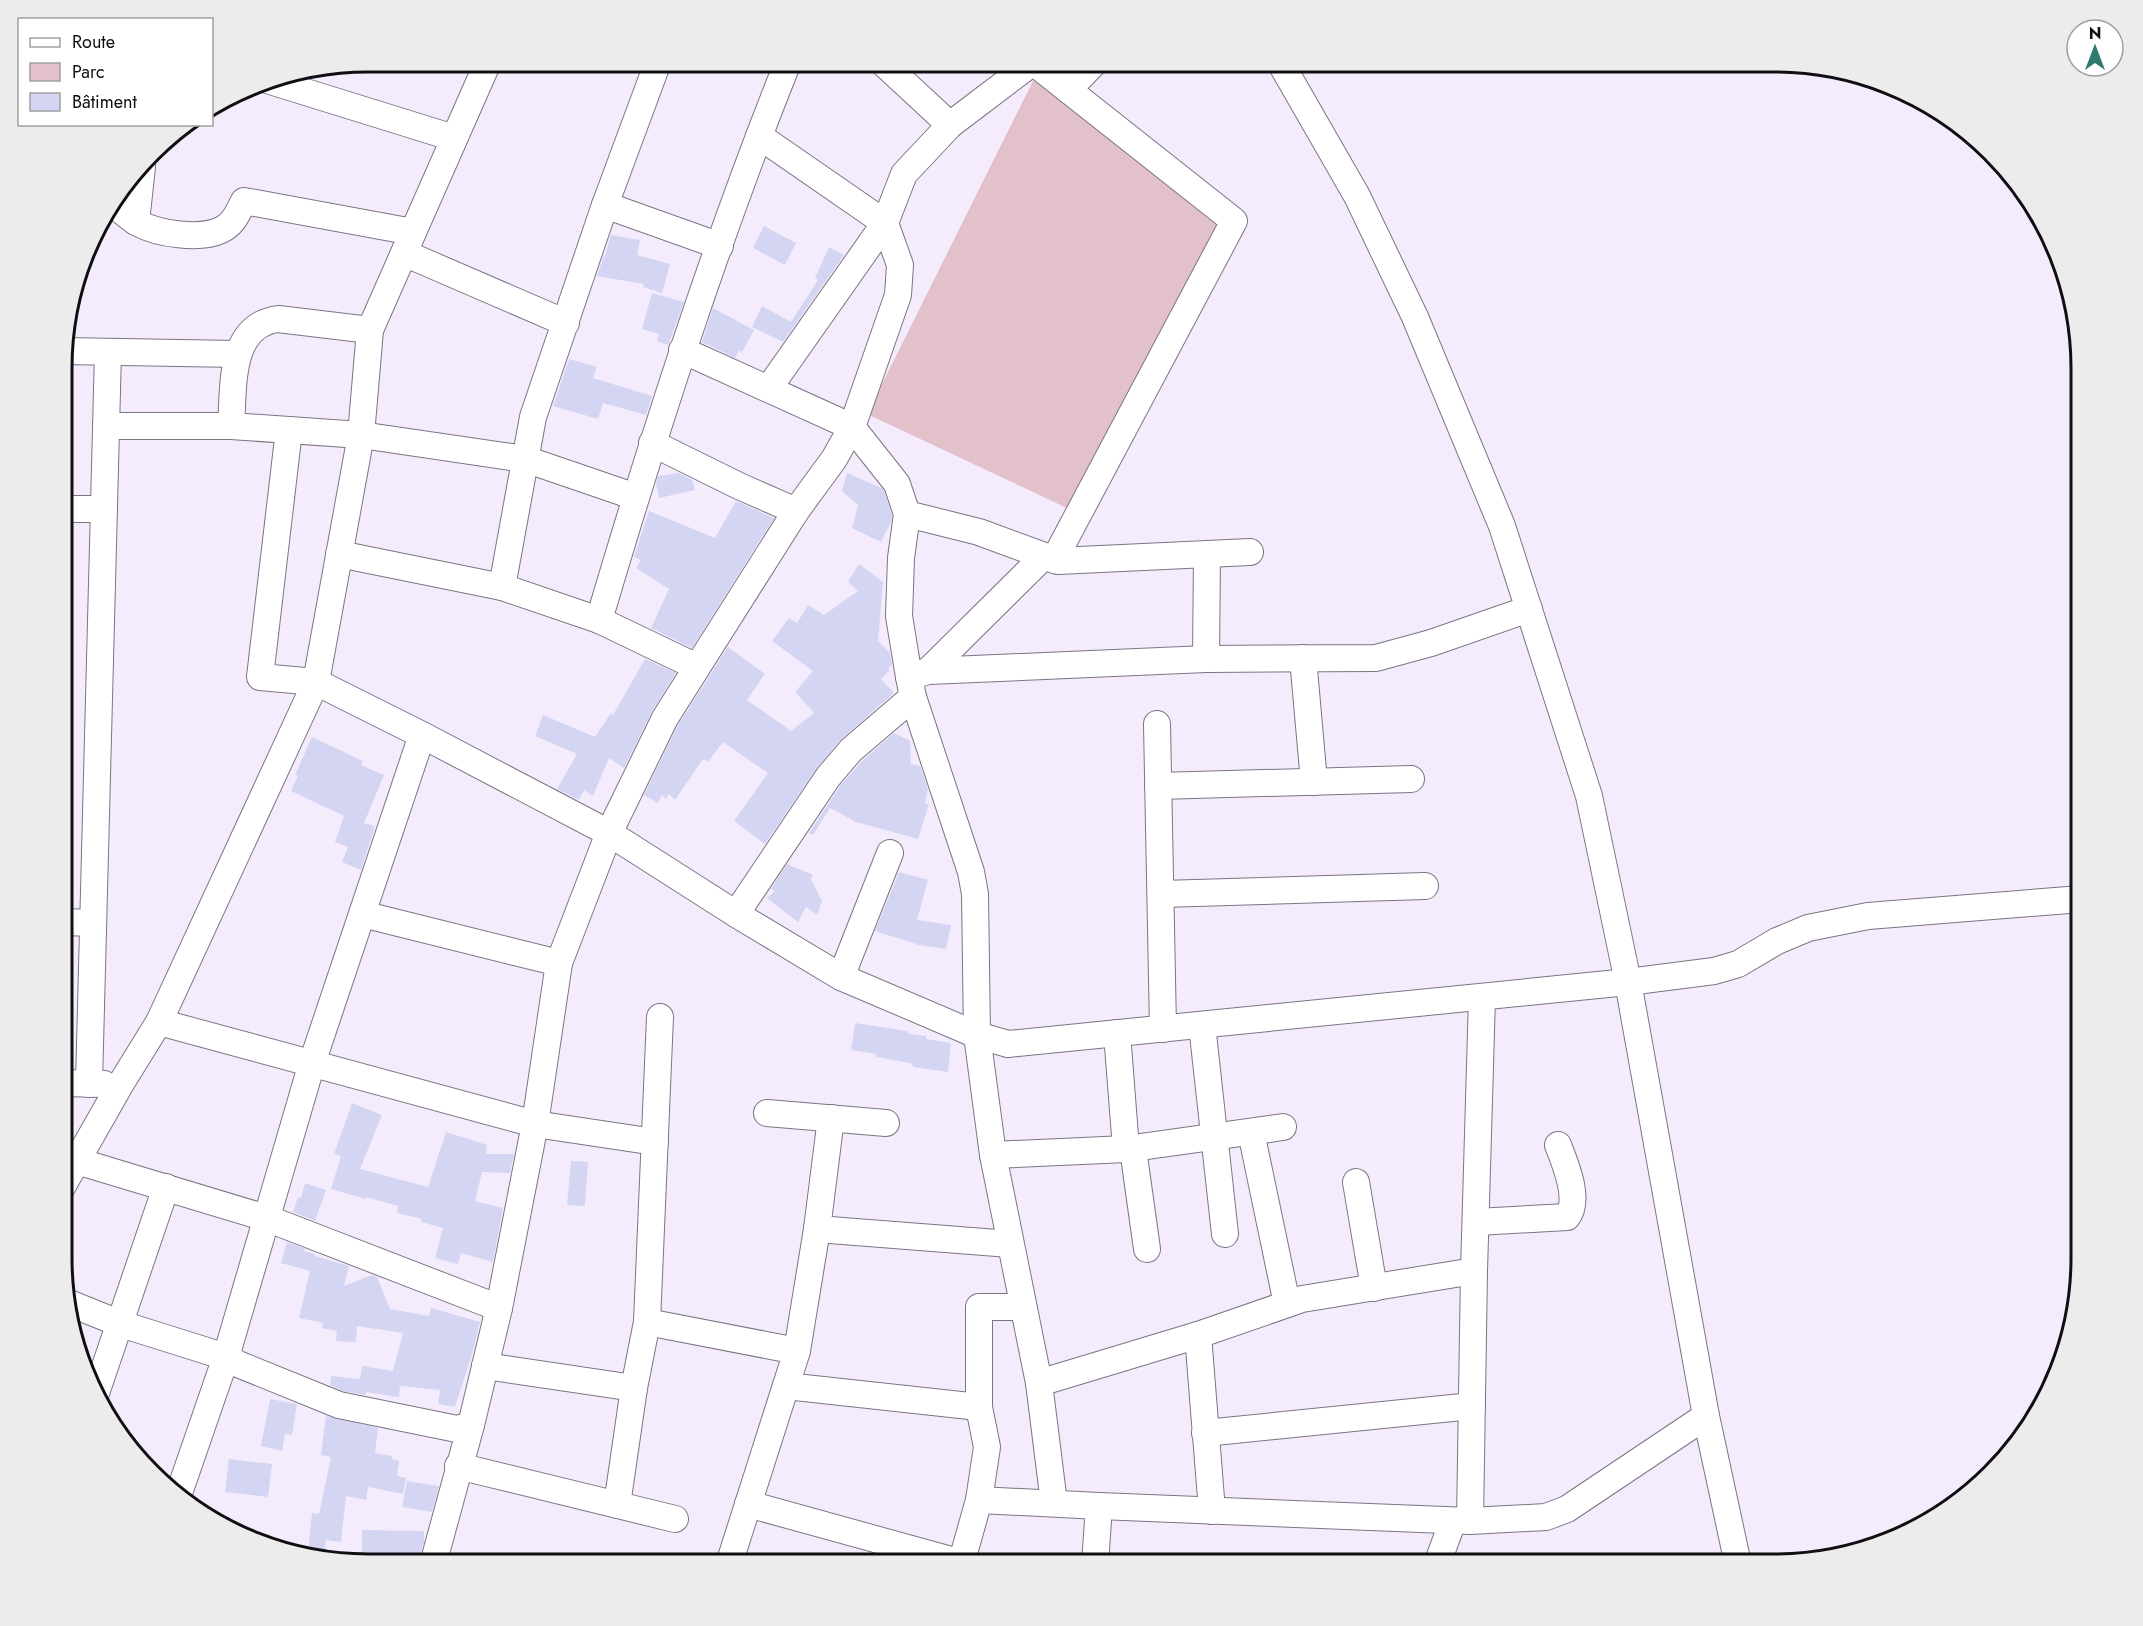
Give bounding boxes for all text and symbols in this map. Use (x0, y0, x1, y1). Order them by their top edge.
legend (18, 18, 213, 126)
north arrow (2065, 18, 2125, 78)
text: N (2089, 22, 2101, 45)
text: Route (72, 29, 115, 55)
text: Parc (72, 59, 105, 85)
text: Bâtiment (72, 89, 138, 115)

